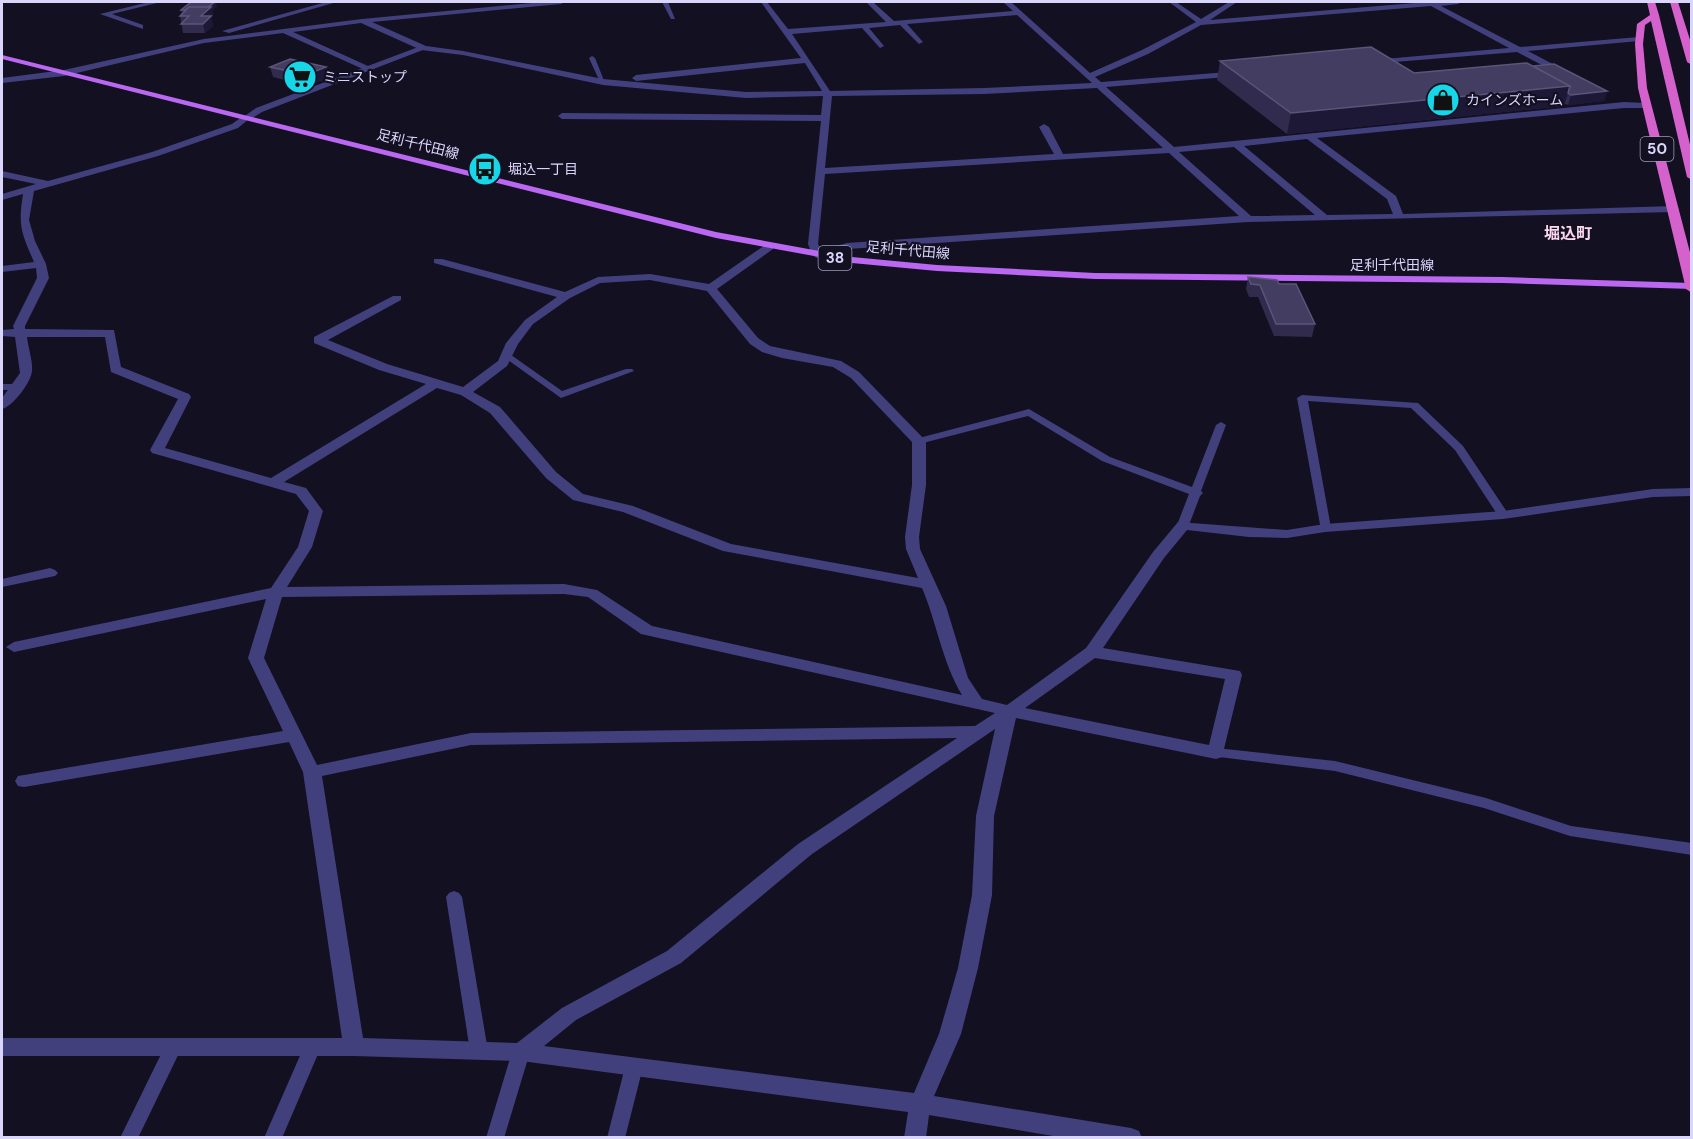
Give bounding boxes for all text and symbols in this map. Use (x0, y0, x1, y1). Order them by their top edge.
supermarket icon: ミニストップ (282, 59, 318, 95)
place label: ミニストップ (323, 68, 407, 86)
shop icon: カインズホーム (1425, 82, 1461, 118)
place label: カインズホーム (1466, 91, 1563, 109)
street label: 足利千代田線 (375, 125, 461, 163)
road number: 50 (1640, 137, 1674, 161)
bus stop icon: 堀込一丁目 (467, 151, 503, 187)
place label: 堀込一丁目 (508, 160, 578, 178)
district label: 堀込町 (1544, 223, 1592, 244)
street label: 足利千代田線 (865, 237, 951, 263)
road number: 38 (818, 246, 852, 270)
street label: 足利千代田線 (1350, 256, 1434, 274)

